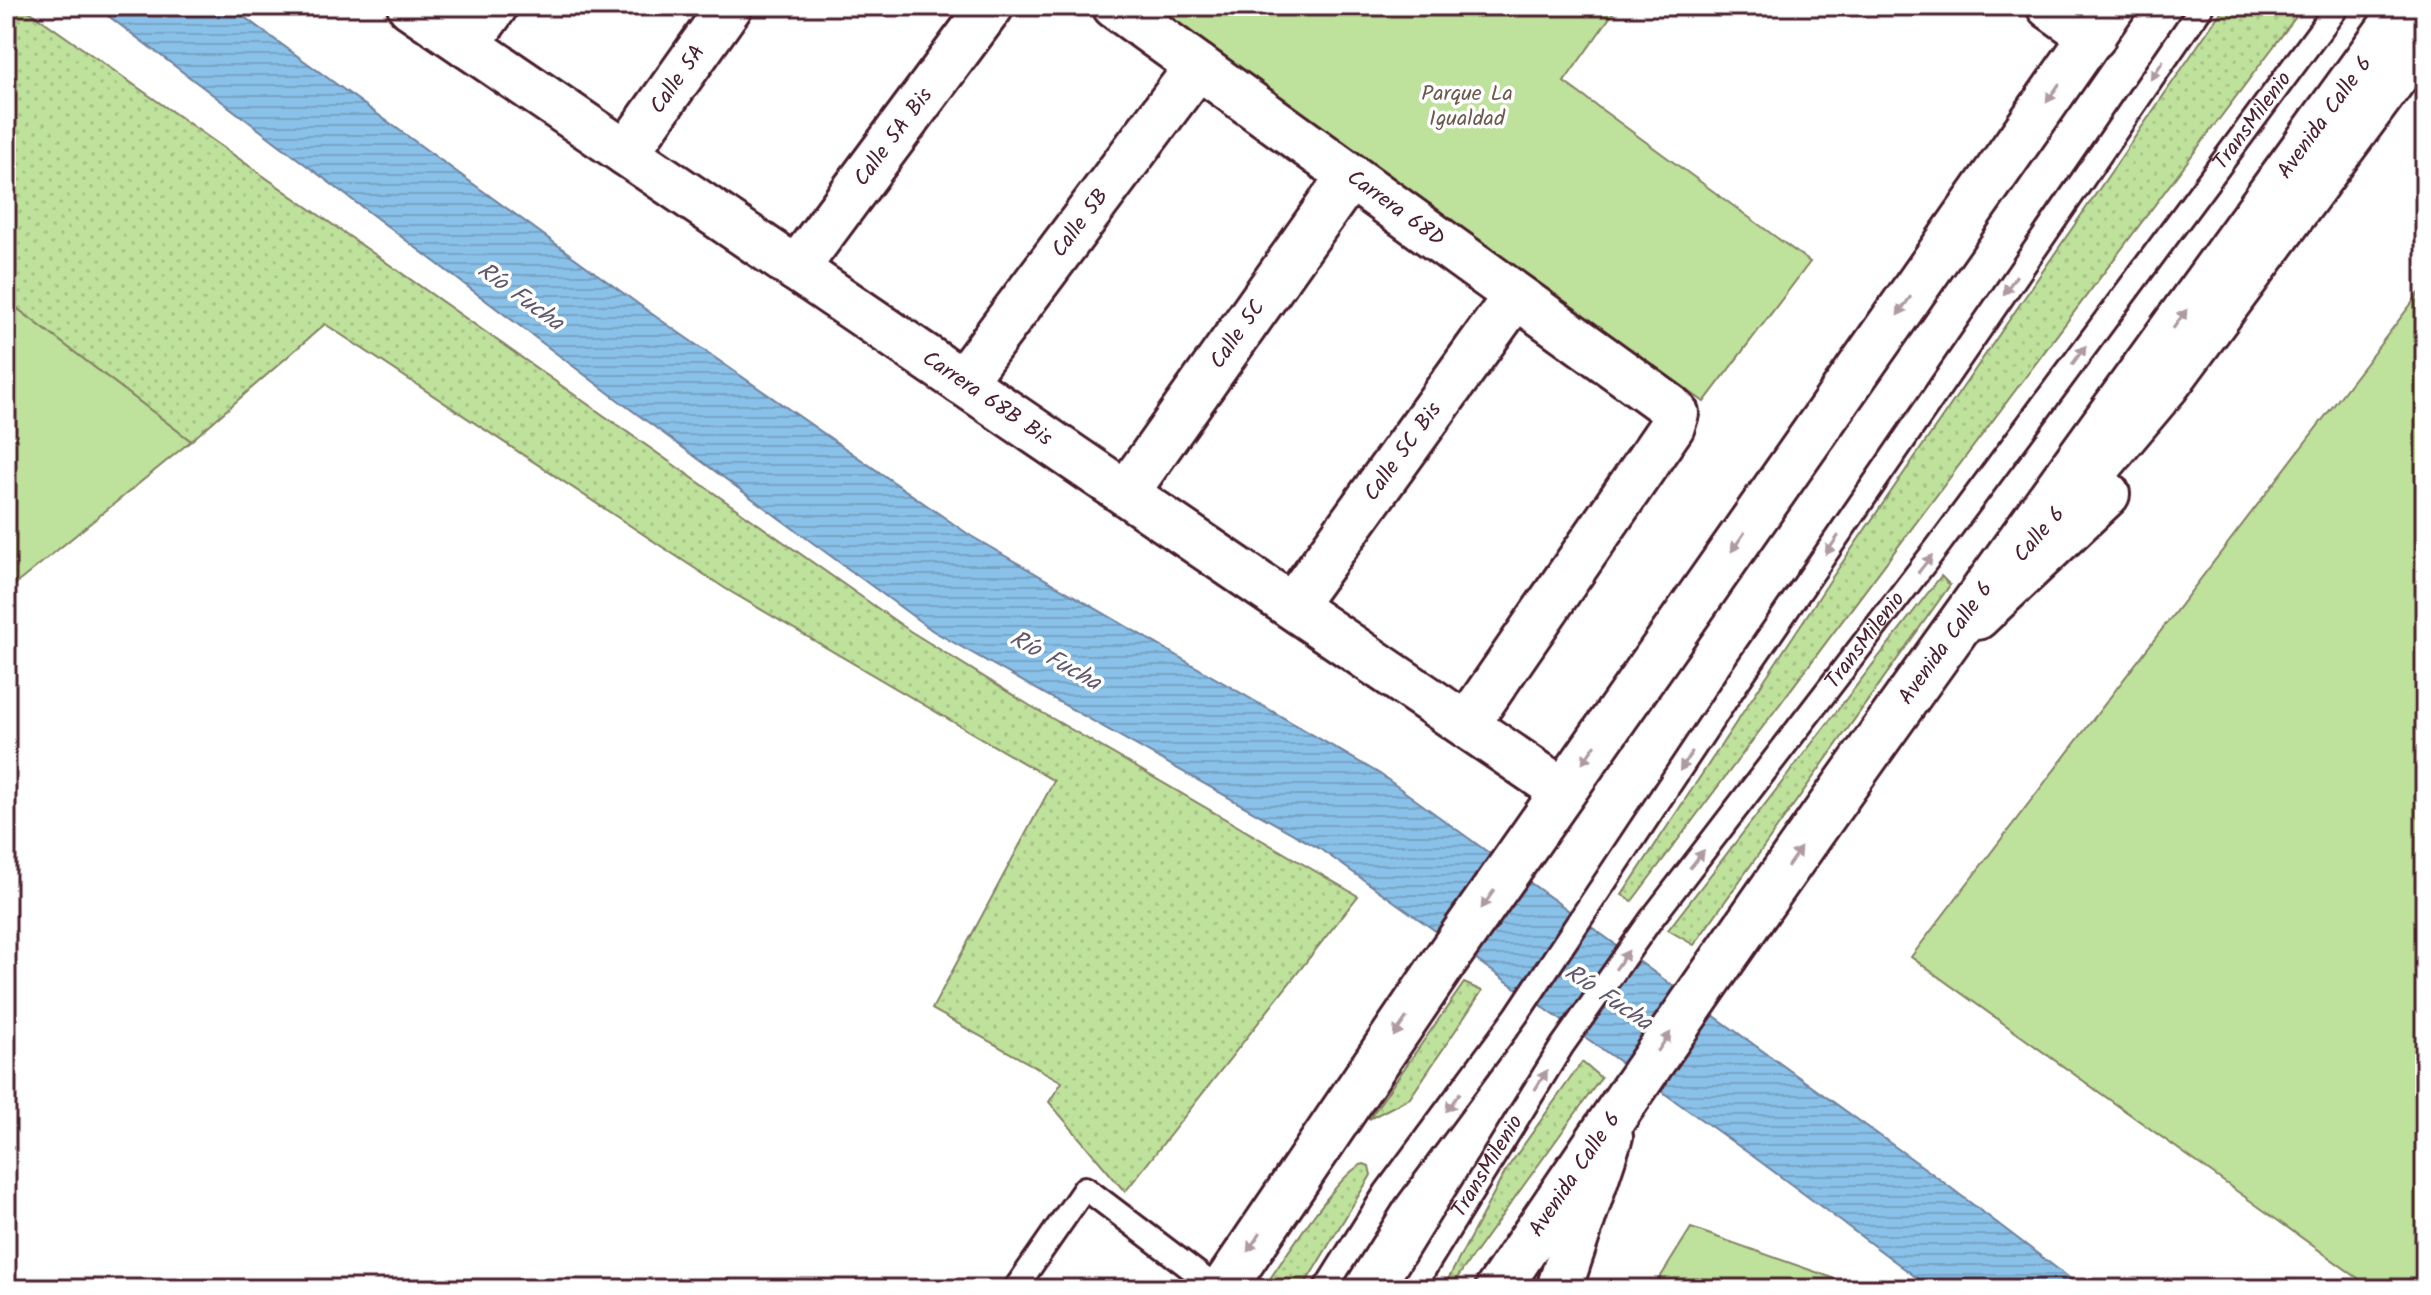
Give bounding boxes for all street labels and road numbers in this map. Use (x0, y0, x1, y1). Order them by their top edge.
street label: Calle 5A (641, 37, 715, 122)
street label: Avenida Calle 6 (2268, 49, 2382, 187)
street label: TransMilenio (2204, 64, 2301, 178)
street label: Calle 5A Bis (845, 80, 943, 194)
street label: Carrera 68D (1339, 161, 1452, 256)
street label: Calle 5B (1043, 181, 1118, 265)
street label: Calle 5C (1201, 293, 1275, 377)
street label: Carrera 68B Bis (915, 342, 1060, 456)
street label: Calle 5C Bis (1355, 394, 1452, 509)
street label: Calle 6 (2005, 499, 2075, 571)
street label: Avenida Calle 6 (1890, 574, 2002, 712)
street label: TransMilenio (1816, 584, 1914, 697)
street label: Avenida Calle 6 (1520, 1105, 1630, 1244)
street label: TransMilenio (1442, 1108, 1533, 1225)

